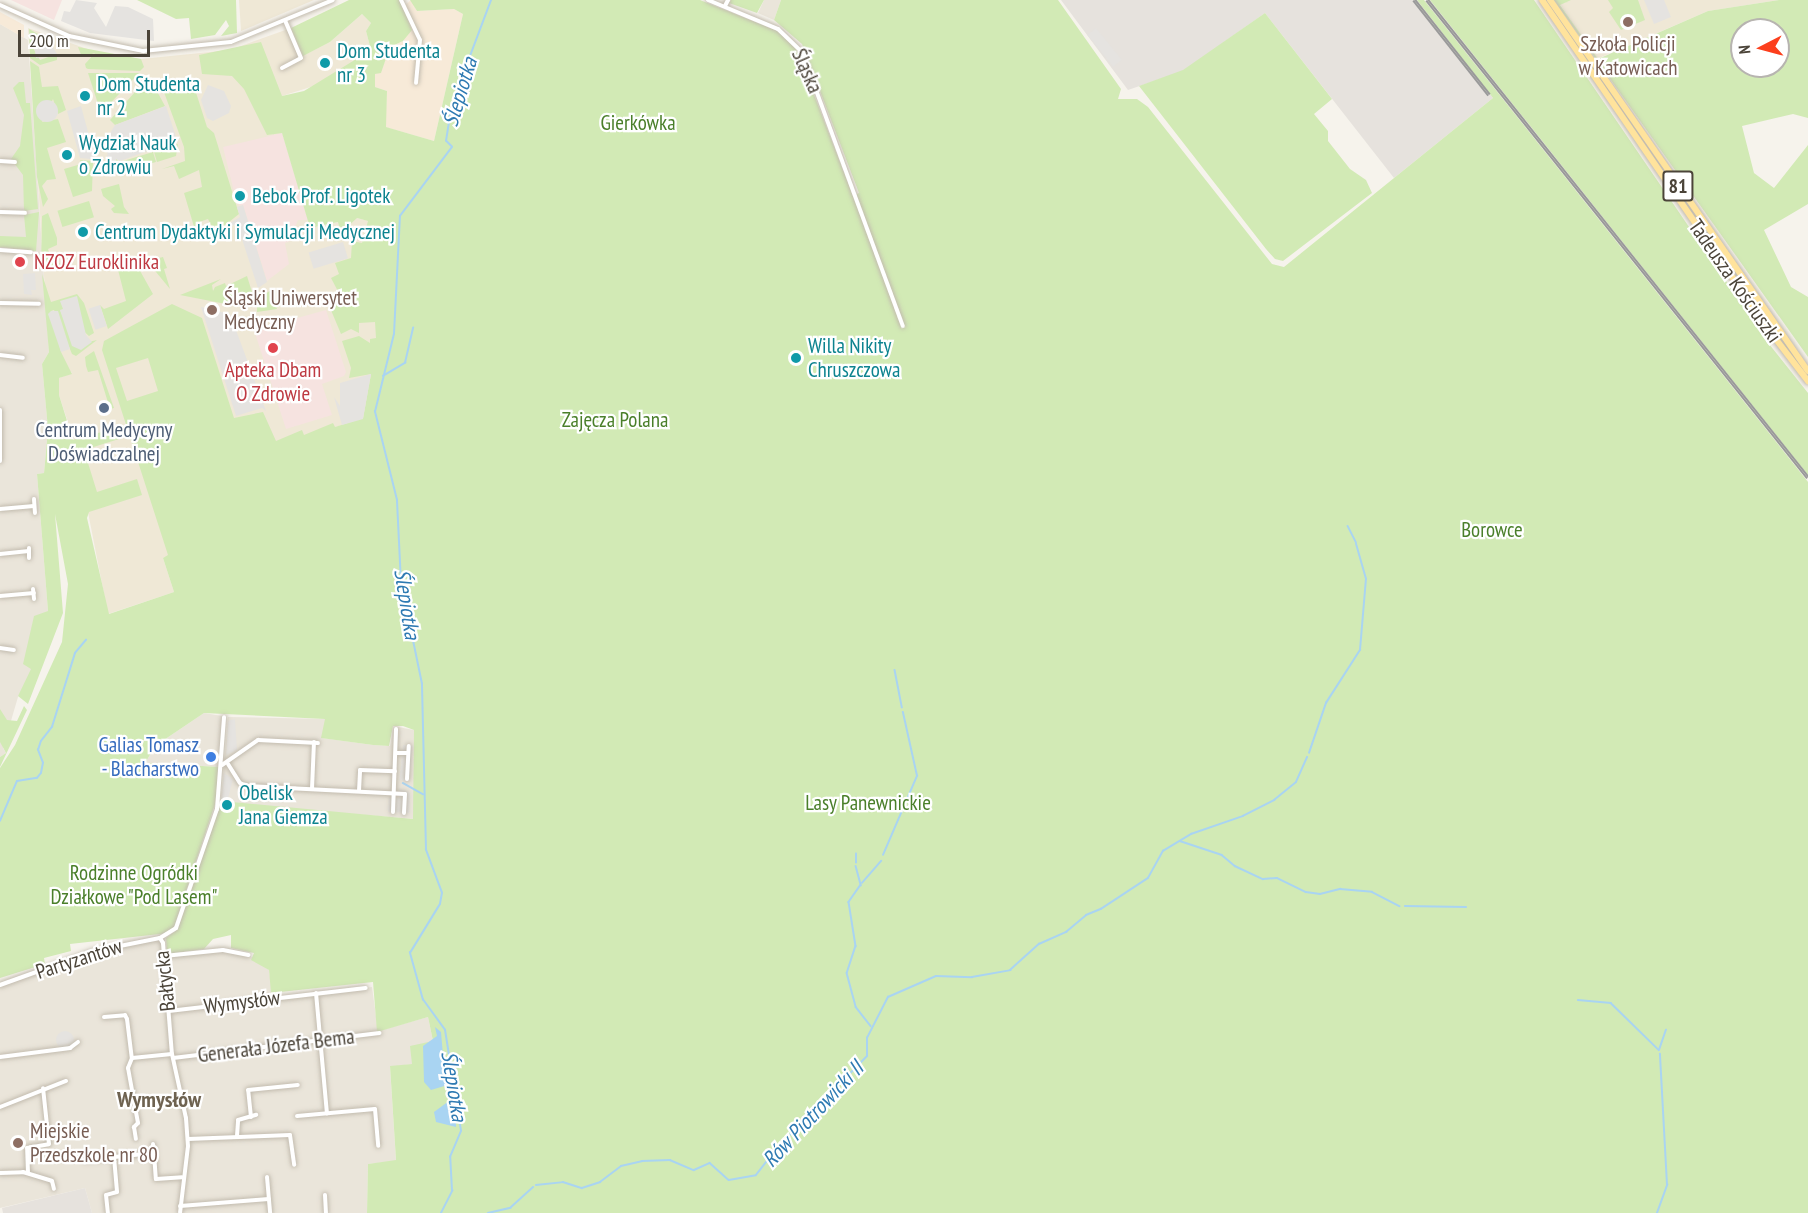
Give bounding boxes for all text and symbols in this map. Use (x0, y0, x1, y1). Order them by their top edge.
marker: Szkoła Policji w Katowicach (1621, 15, 1635, 29)
scale bar (21, 18, 153, 56)
north arrow (1730, 18, 1790, 78)
text: 200 m (29, 29, 69, 52)
place label: Szkoła Policji w Katowicach (1578, 31, 1678, 81)
place label: Dom Studenta nr 3 (337, 38, 440, 88)
text: N (1734, 44, 1754, 55)
street label: Śląska (786, 45, 828, 97)
water label: Ślepiotka (437, 54, 483, 130)
marker: Dom Studenta nr 3 (318, 56, 332, 70)
place label: Dom Studenta nr 2 (97, 71, 200, 121)
marker: Dom Studenta nr 2 (78, 89, 92, 103)
park label: Gierkówka (600, 110, 676, 136)
place label: Wydział Nauk o Zdrowiu (79, 130, 177, 180)
marker: Wydział Nauk o Zdrowiu (60, 148, 74, 162)
road number: 81 (1662, 169, 1694, 203)
place label: Bebok Prof. Ligotek (252, 183, 392, 209)
marker: Bebok Prof. Ligotek (233, 189, 247, 203)
street label: Tadeusza Kościuszki (1683, 215, 1787, 347)
place label: Centrum Dydaktyki i Symulacji Medycznej (95, 219, 395, 245)
marker: Centrum Dydaktyki i Symulacji Medycznej (76, 225, 90, 239)
place label: NZOZ Euroklinika (34, 249, 160, 275)
marker: NZOZ Euroklinika (11, 253, 29, 271)
place label: Śląski Uniwersytet Medyczny (224, 285, 357, 335)
marker: Śląski Uniwersytet Medyczny (205, 303, 219, 317)
place label: Willa Nikity Chruszczowa (808, 333, 900, 383)
marker: Apteka Dbam O Zdrowie (266, 341, 280, 355)
marker: Willa Nikity Chruszczowa (789, 351, 803, 365)
place label: Apteka Dbam O Zdrowie (225, 357, 321, 407)
marker: Centrum Medycyny Doświadczalnej (97, 401, 111, 415)
park label: Zajęcza Polana (562, 407, 668, 433)
place label: Centrum Medycyny Doświadczalnej (35, 417, 173, 467)
park label: Borowce (1461, 517, 1523, 543)
water label: Ślepiotka (388, 567, 426, 641)
place label: Galias Tomasz - Blacharstwo (98, 732, 199, 782)
marker: Galias Tomasz - Blacharstwo (204, 750, 218, 764)
place label: Obelisk Jana Giemza (239, 780, 328, 830)
park label: Lasy Panewnickie (805, 790, 931, 816)
marker: Obelisk Jana Giemza (220, 798, 234, 812)
park label: Rodzinne Ogródki Działkowe "Pod Lasem" (50, 860, 218, 910)
street label: Partyzantów (33, 933, 125, 985)
street label: Bałtycka (149, 949, 181, 1013)
street label: Wymysłów (202, 985, 282, 1019)
street label: Generała Józefa Bema (196, 1024, 356, 1068)
water label: Ślepiotka (435, 1049, 473, 1123)
water label: Rów Piotrowicki II (757, 1055, 869, 1173)
district label: Wymysłów (117, 1087, 201, 1113)
place label: Miejskie Przedszkole nr 80 (30, 1118, 158, 1168)
marker: Miejskie Przedszkole nr 80 (11, 1136, 25, 1150)

